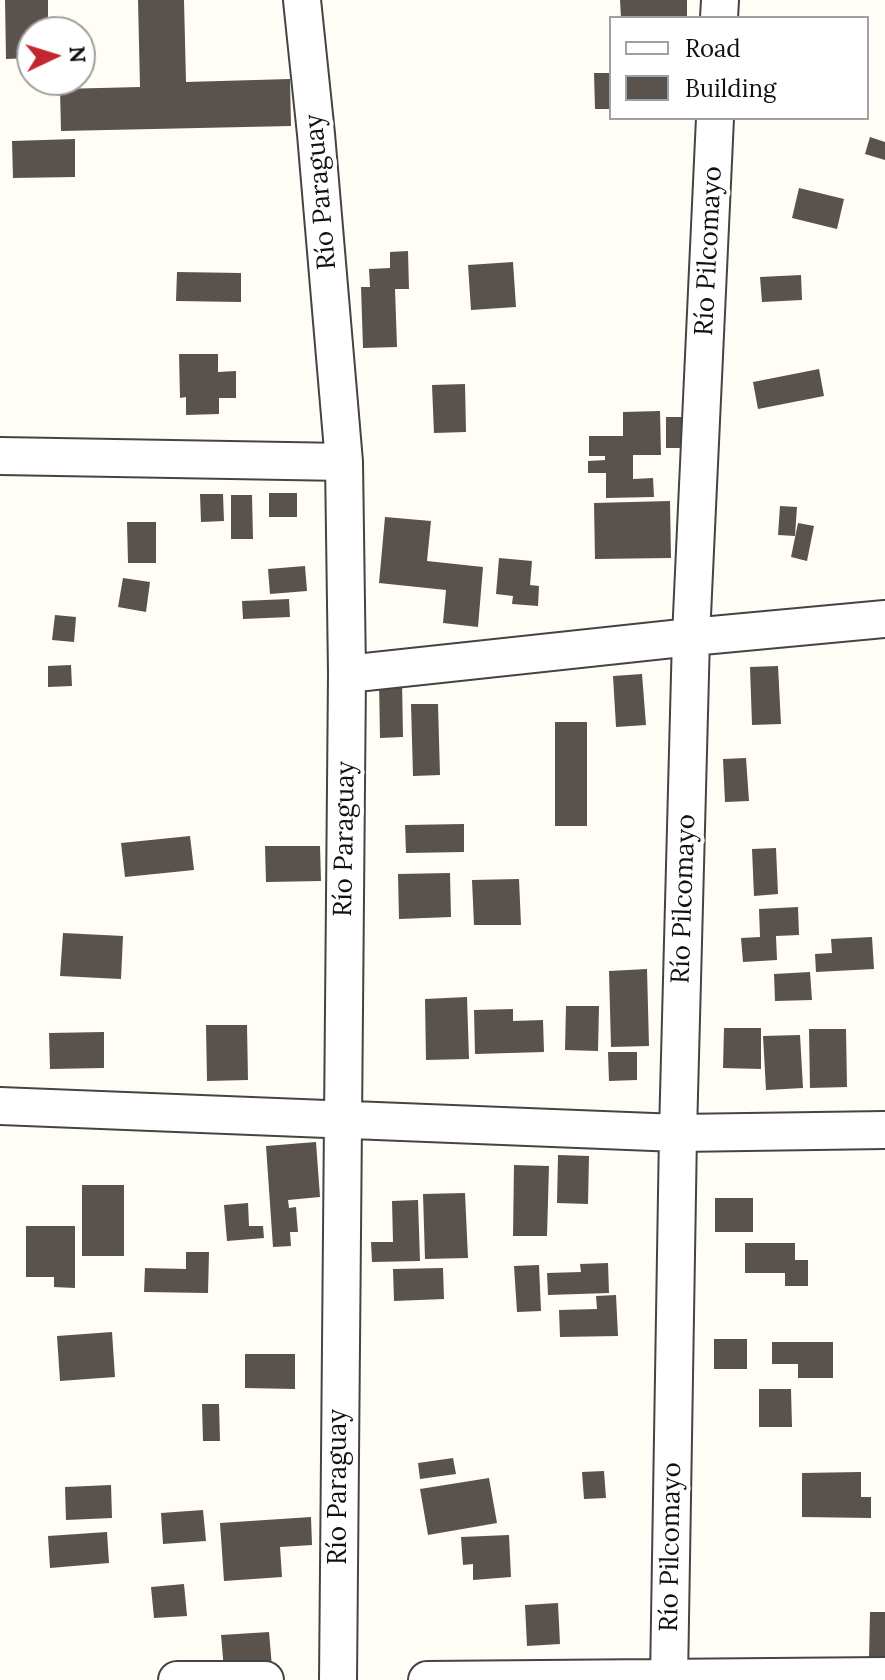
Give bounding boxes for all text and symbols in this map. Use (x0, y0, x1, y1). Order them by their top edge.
north arrow (16, 16, 96, 96)
legend (609, 16, 869, 120)
text: Road (685, 33, 741, 64)
text: N (63, 45, 93, 64)
text: Building (685, 73, 776, 104)
street label: Río Paraguay (299, 113, 343, 271)
street label: Río Pilcomayo (689, 165, 729, 337)
street label: Río Paraguay (328, 761, 362, 917)
street label: Río Pilcomayo (665, 814, 703, 984)
street label: Río Paraguay (323, 1409, 355, 1565)
street label: Río Pilcomayo (654, 1462, 688, 1632)

